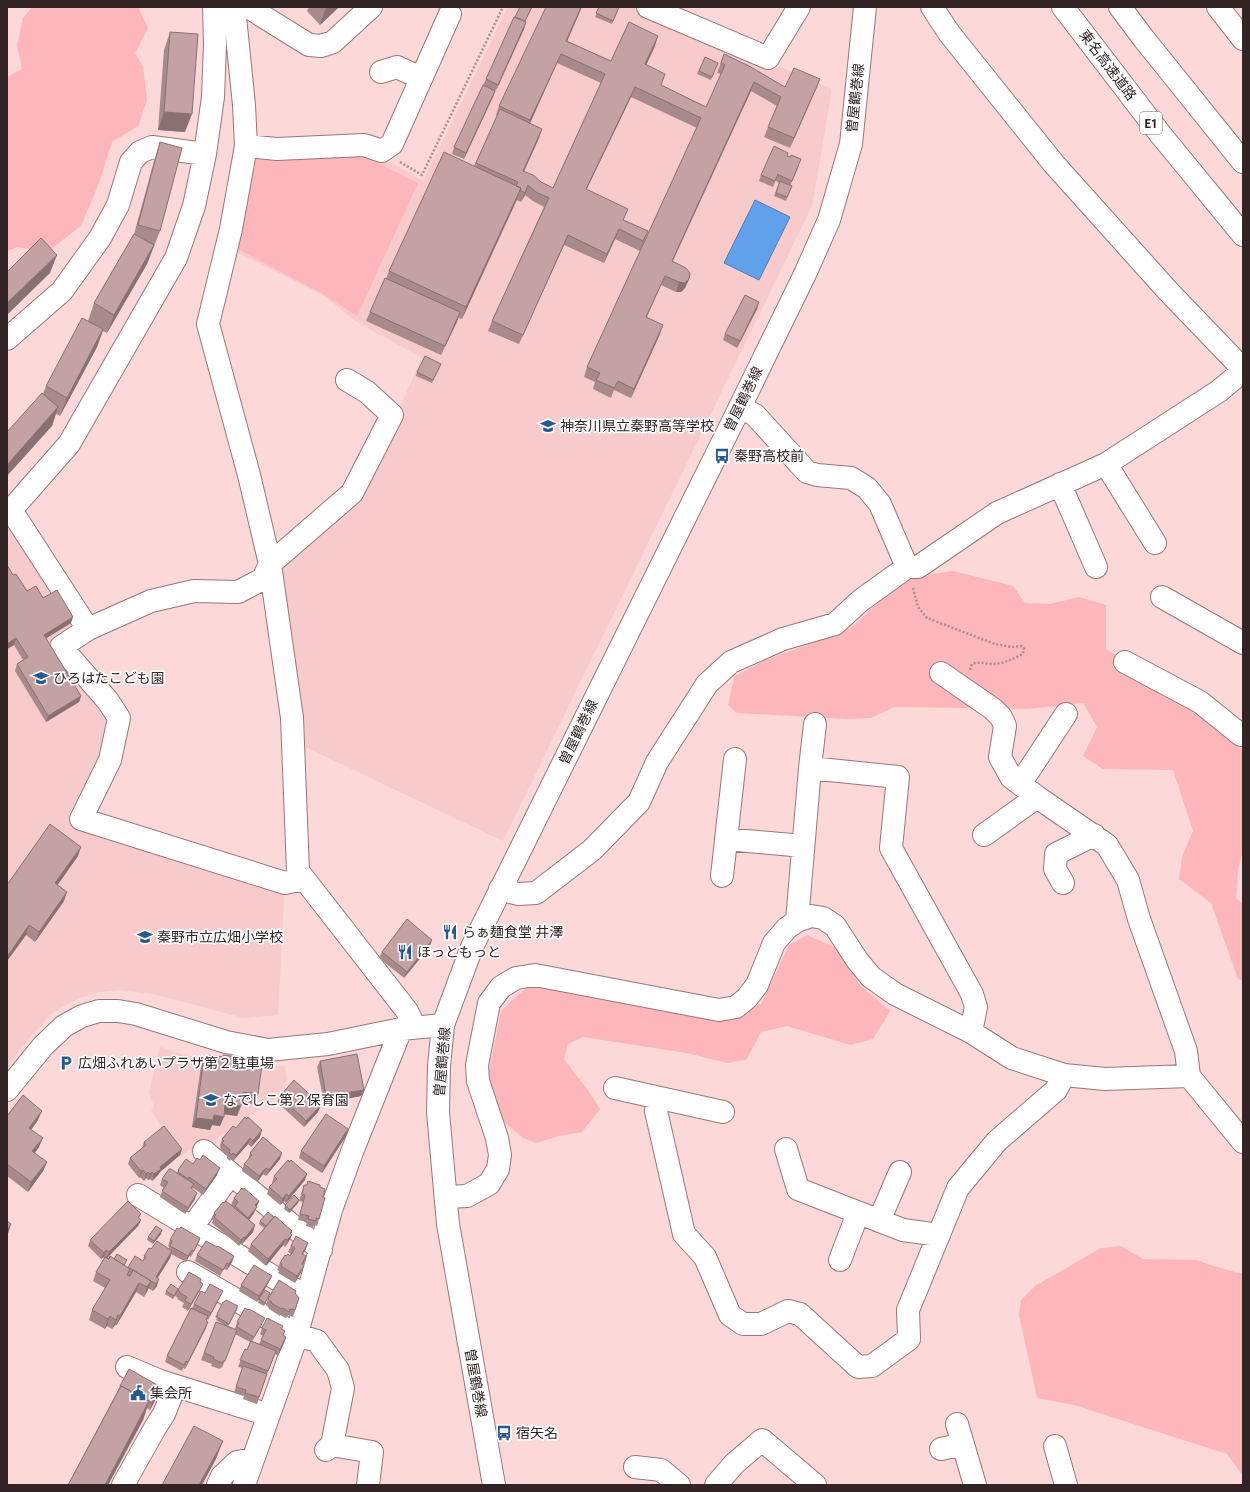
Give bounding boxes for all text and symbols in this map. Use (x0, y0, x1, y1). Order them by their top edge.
street label: 東名高速道路 (1076, 27, 1140, 103)
street label: 曽屋鶴巻線 (843, 62, 867, 134)
road number: E1 (1140, 112, 1162, 134)
street label: 曽屋鶴巻線 (720, 364, 766, 434)
school or university icon: 神奈川県立秦野高等学校 (539, 417, 557, 435)
place label: 神奈川県立秦野高等学校 (560, 418, 714, 434)
bus stop icon: 秦野高校前 (713, 447, 731, 465)
place label: 秦野高校前 (734, 448, 804, 464)
school or university icon: ひろはたこども園 (32, 669, 50, 687)
place label: ひろはたこども園 (53, 670, 165, 686)
street label: 曽屋鶴巻線 (555, 697, 601, 767)
restaurant icon: らぁ麺食堂 井澤 (441, 923, 459, 941)
place label: らぁ麺食堂 井澤 (462, 924, 563, 940)
school or university icon: 秦野市立広畑小学校 (136, 928, 154, 946)
place label: 秦野市立広畑小学校 (157, 929, 283, 945)
restaurant icon: ほっともっと (396, 943, 414, 961)
place label: ほっともっと (417, 944, 501, 960)
street label: 曽屋鶴巻線 (431, 1026, 453, 1098)
parking icon: 広畑ふれあいプラザ第２駐車場 (57, 1054, 75, 1072)
place label: 広畑ふれあいプラザ第２駐車場 (78, 1055, 274, 1071)
school or university icon: なでしこ第２保育園 (202, 1091, 220, 1109)
place label: なでしこ第２保育園 (223, 1092, 349, 1108)
street label: 曽屋鶴巻線 (462, 1347, 490, 1419)
public building icon: 集会所 (129, 1384, 147, 1402)
place label: 集会所 (150, 1385, 192, 1401)
bus stop icon: 宿矢名 (495, 1424, 513, 1442)
place label: 宿矢名 (516, 1425, 558, 1441)

